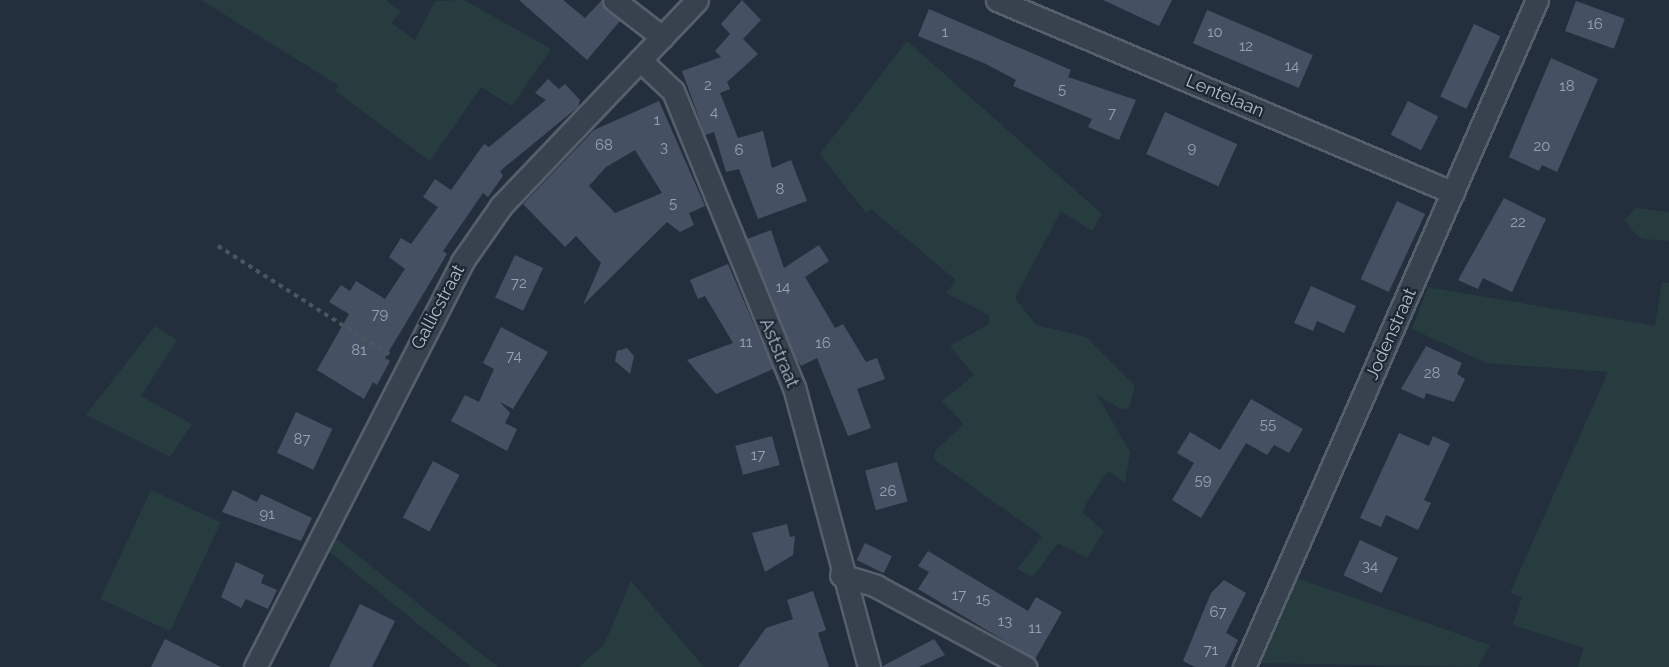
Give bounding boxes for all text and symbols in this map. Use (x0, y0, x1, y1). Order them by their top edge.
house number: 16 (1587, 16, 1603, 34)
house number: 1 (942, 24, 948, 42)
house number: 10 (1207, 24, 1223, 42)
house number: 12 (1239, 38, 1253, 56)
house number: 14 (1285, 58, 1299, 76)
street label: Lentelaan (1183, 70, 1267, 122)
house number: 2 (704, 77, 712, 95)
house number: 18 (1559, 78, 1575, 96)
house number: 5 (1058, 81, 1066, 99)
house number: 4 (710, 104, 718, 122)
house number: 7 (1108, 105, 1116, 123)
house number: 1 (654, 112, 660, 130)
house number: 68 (595, 137, 613, 155)
house number: 20 (1534, 138, 1550, 156)
house number: 3 (660, 139, 668, 157)
house number: 9 (1188, 140, 1196, 158)
house number: 6 (734, 142, 744, 160)
house number: 8 (776, 181, 784, 199)
house number: 5 (669, 195, 677, 213)
house number: 22 (1510, 214, 1526, 232)
street label: Gallicstraat (407, 261, 469, 353)
house number: 72 (511, 275, 527, 293)
house number: 14 (776, 279, 790, 297)
street label: Jodenstraat (1361, 285, 1421, 383)
house number: 79 (372, 306, 388, 324)
street label: Aststraat (755, 315, 803, 391)
house number: 11 (740, 334, 752, 352)
house number: 16 (815, 335, 831, 353)
house number: 81 (351, 342, 367, 360)
house number: 74 (506, 348, 522, 366)
house number: 28 (1424, 365, 1440, 383)
house number: 55 (1260, 416, 1276, 434)
house number: 87 (294, 431, 310, 449)
house number: 17 (751, 447, 765, 465)
house number: 59 (1195, 472, 1211, 490)
house number: 26 (880, 483, 896, 501)
house number: 91 (259, 506, 275, 524)
house number: 34 (1362, 558, 1378, 576)
house number: 17 (952, 587, 966, 605)
house number: 15 (976, 591, 990, 609)
house number: 67 (1209, 604, 1227, 622)
house number: 13 (998, 613, 1012, 631)
house number: 11 (1029, 620, 1041, 638)
house number: 71 (1204, 642, 1218, 660)

